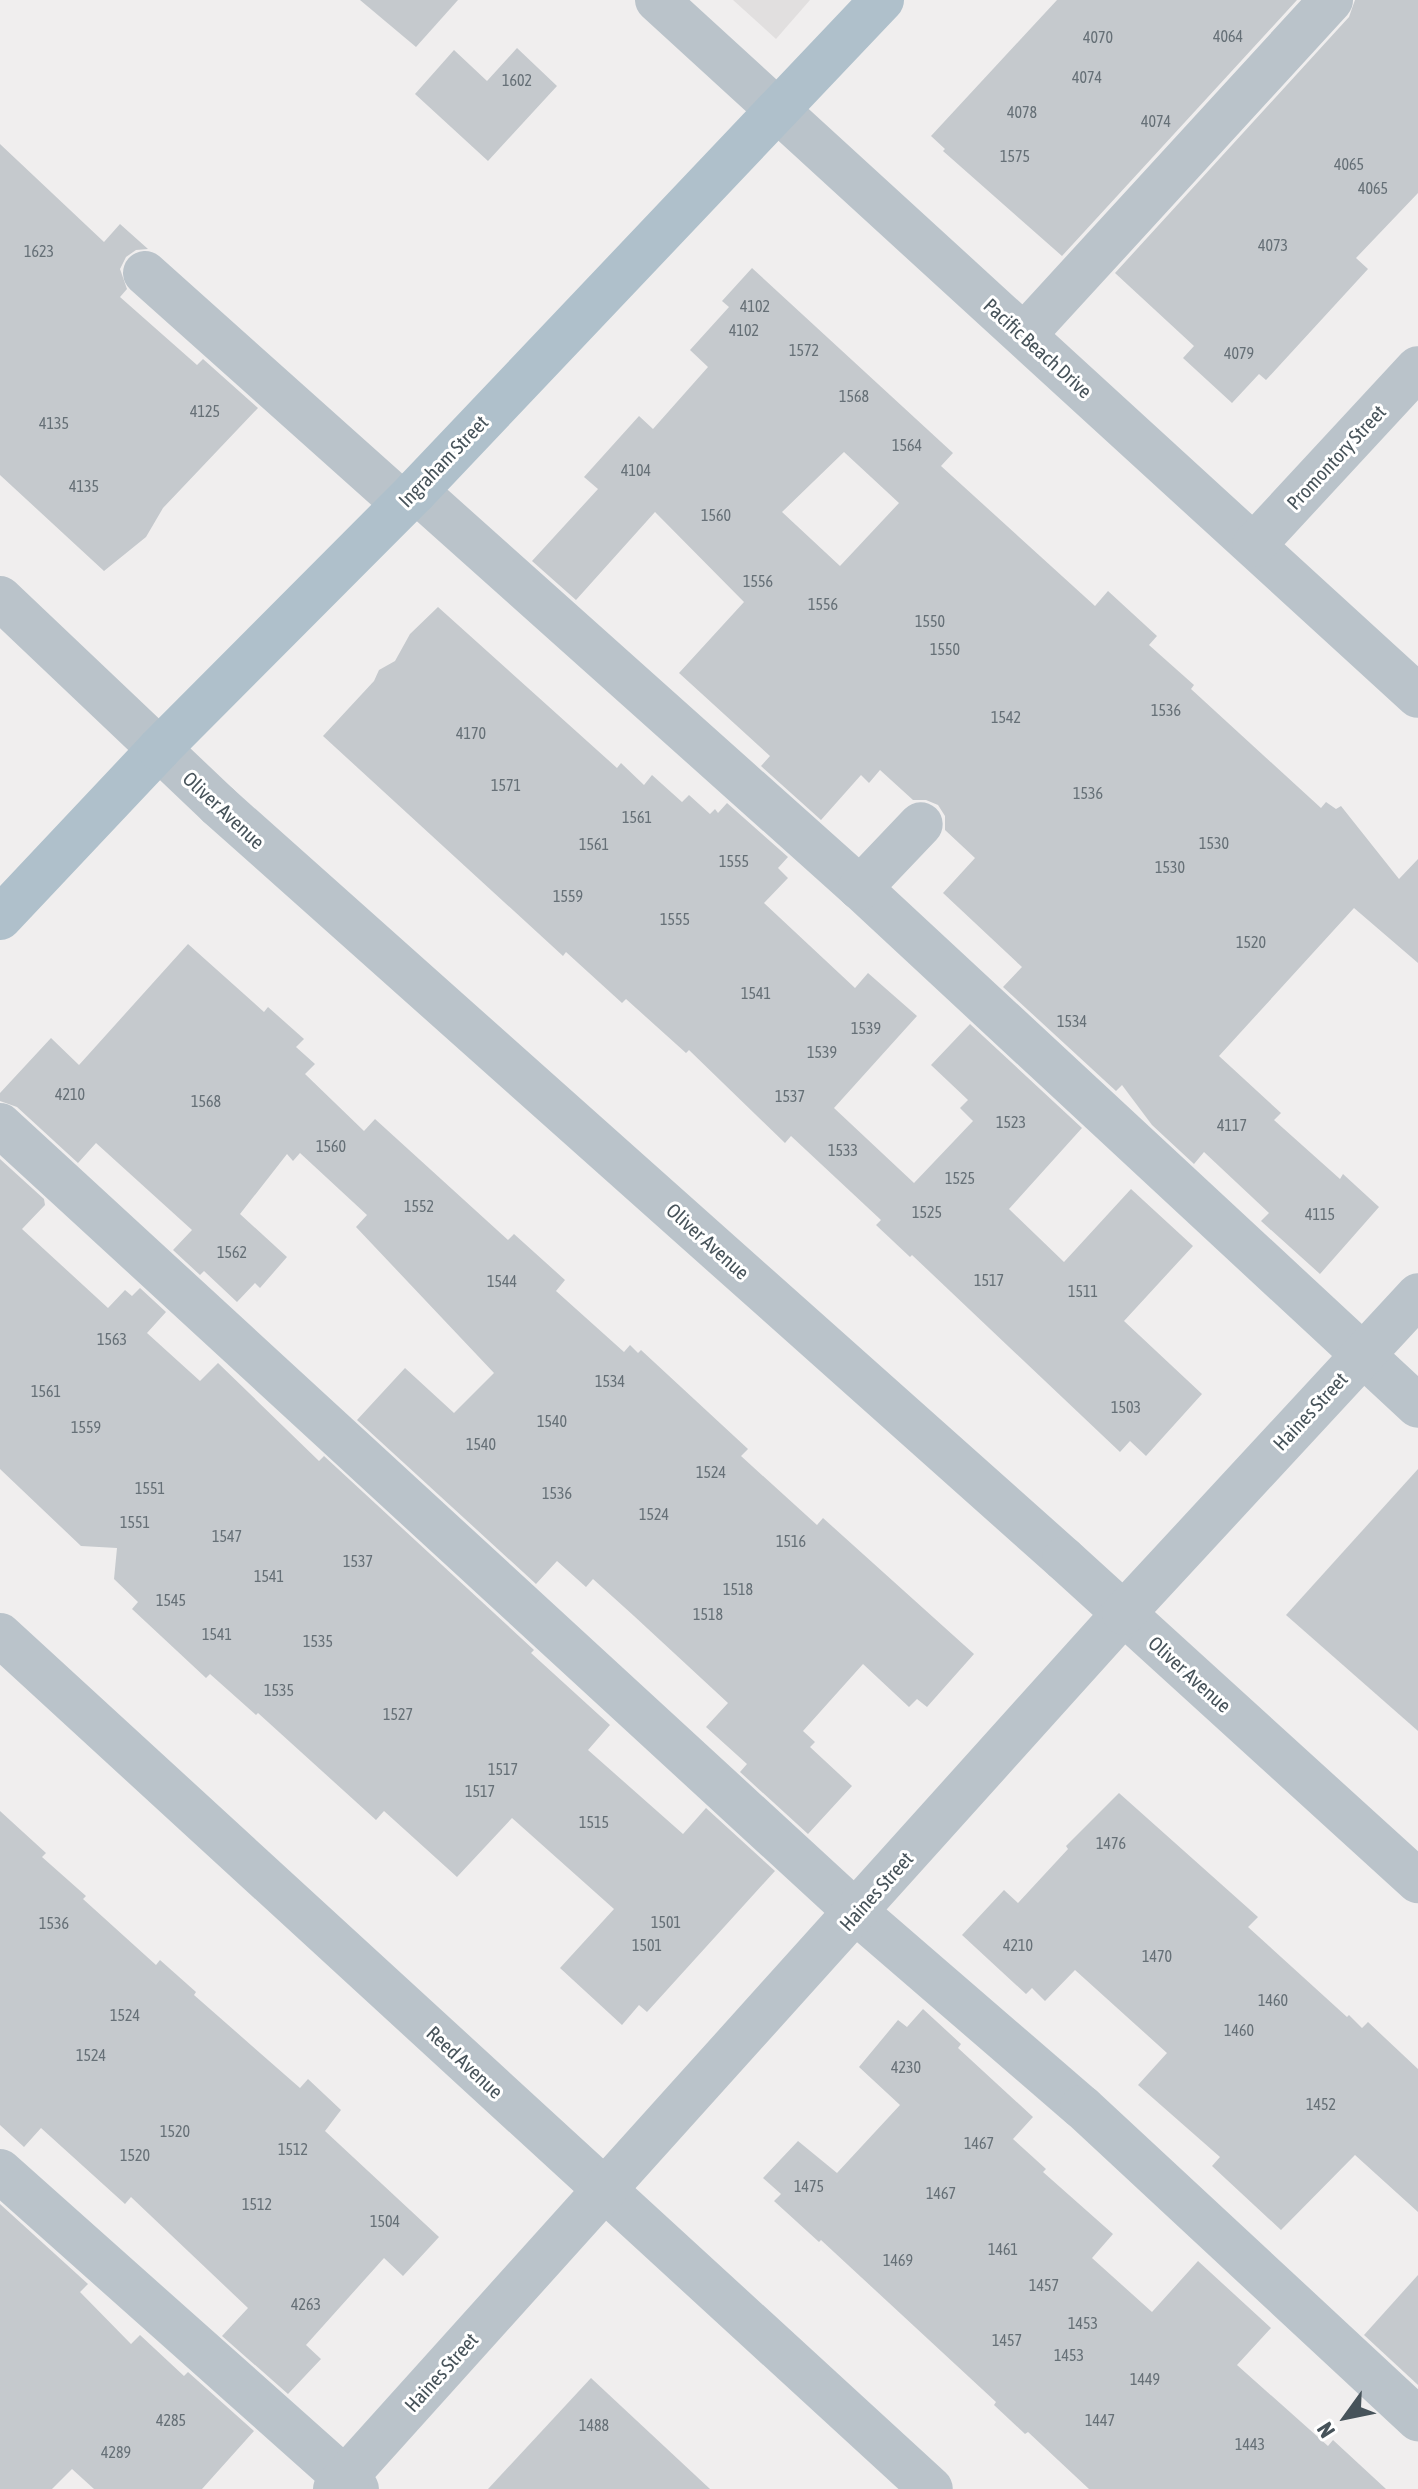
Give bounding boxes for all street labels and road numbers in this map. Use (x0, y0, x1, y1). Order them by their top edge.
street label: Pacific Beach Drive (979, 293, 1097, 403)
street label: Promontory Street (1281, 400, 1391, 514)
street label: Ingraham Street (393, 410, 493, 512)
street label: Oliver Avenue (178, 766, 270, 854)
street label: Oliver Avenue (662, 1198, 754, 1284)
street label: Haines Street (1268, 1367, 1352, 1455)
street label: Oliver Avenue (1144, 1631, 1236, 1717)
street label: Haines Street (834, 1847, 918, 1935)
street label: Reed Avenue (422, 2021, 508, 2103)
street label: Haines Street (399, 2328, 483, 2416)

